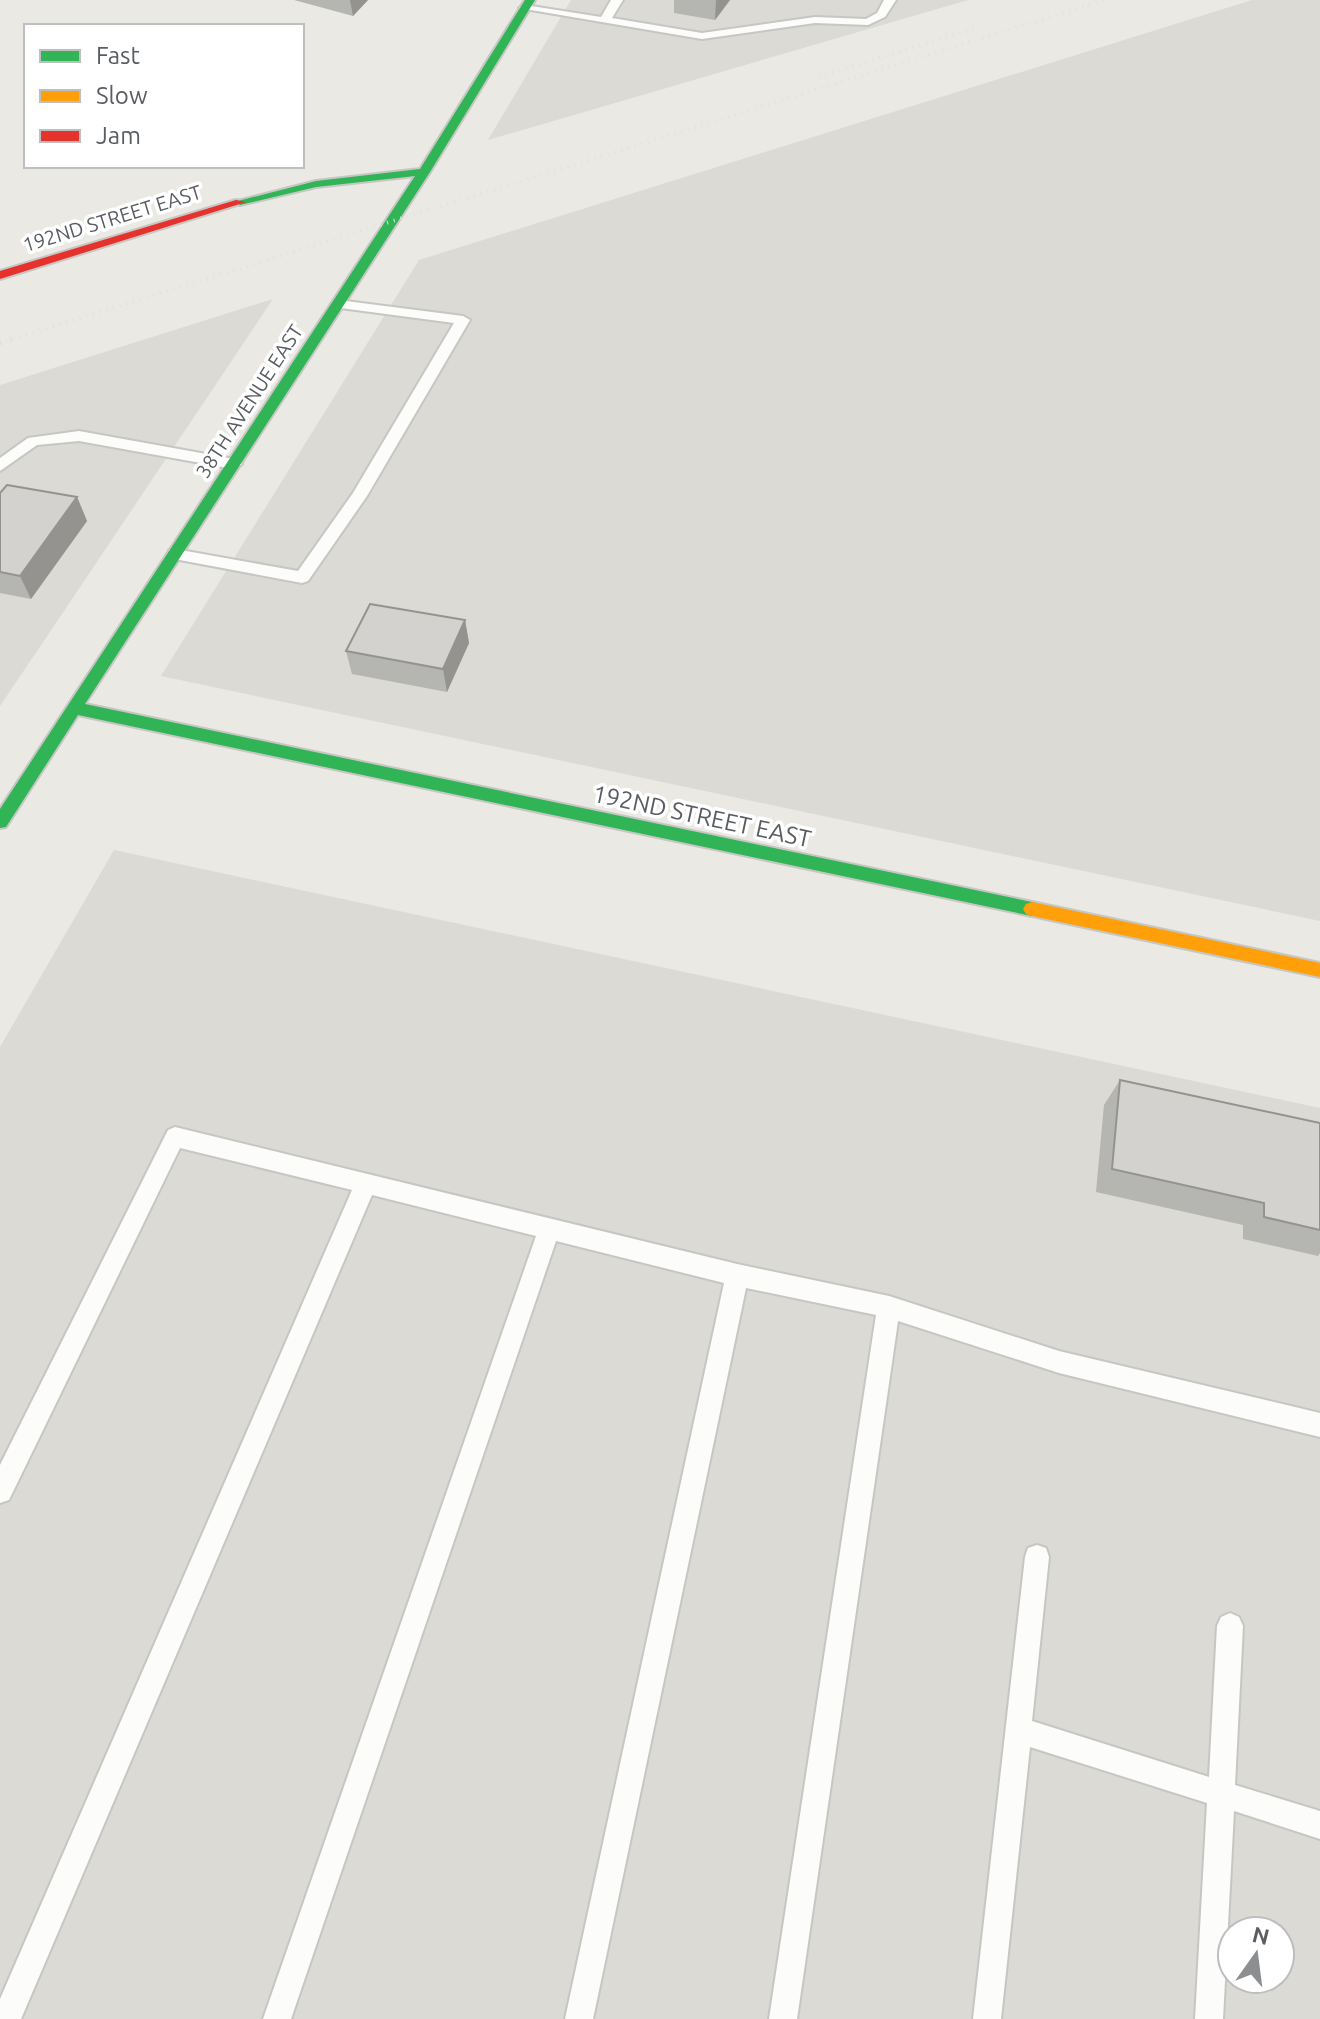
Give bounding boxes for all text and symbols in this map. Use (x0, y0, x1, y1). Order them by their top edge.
legend (24, 24, 304, 168)
text: Fast (96, 42, 140, 69)
text: Slow (96, 82, 148, 109)
text: Jam (96, 122, 141, 149)
street label: 192ND STREET EAST (20, 180, 204, 256)
street label: 38TH AVENUE EAST (191, 320, 307, 482)
street label: 192ND STREET EAST (590, 780, 814, 852)
north arrow (1216, 1915, 1296, 1995)
text: N (1250, 1921, 1272, 1949)

